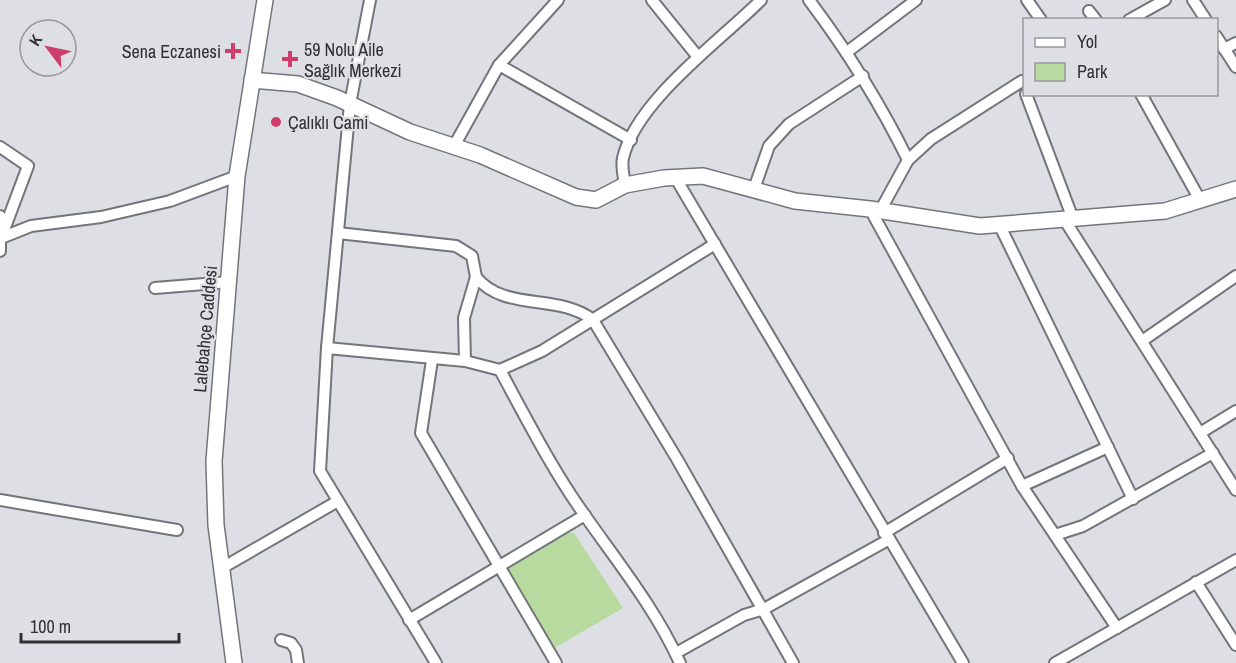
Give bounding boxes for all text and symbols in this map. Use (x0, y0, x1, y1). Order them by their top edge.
north arrow (18, 18, 78, 78)
legend (1023, 18, 1218, 96)
text: Yol (1077, 29, 1097, 54)
text: K (23, 30, 47, 50)
place label: 59 Nolu Aile Sağlık Merkezi (304, 37, 402, 83)
place label: Sena Eczanesi (122, 39, 221, 64)
marker: Sena Eczanesi (226, 44, 240, 58)
marker: 59 Nolu Aile Sağlık Merkezi (281, 50, 299, 68)
text: Park (1077, 59, 1108, 84)
place label: Çalıklı Cami (288, 110, 368, 135)
marker: Çalıklı Cami (269, 115, 283, 129)
street label: Lalebahçe Caddesi (187, 265, 223, 393)
scale bar (21, 606, 178, 644)
text: 100 m (30, 614, 71, 639)

